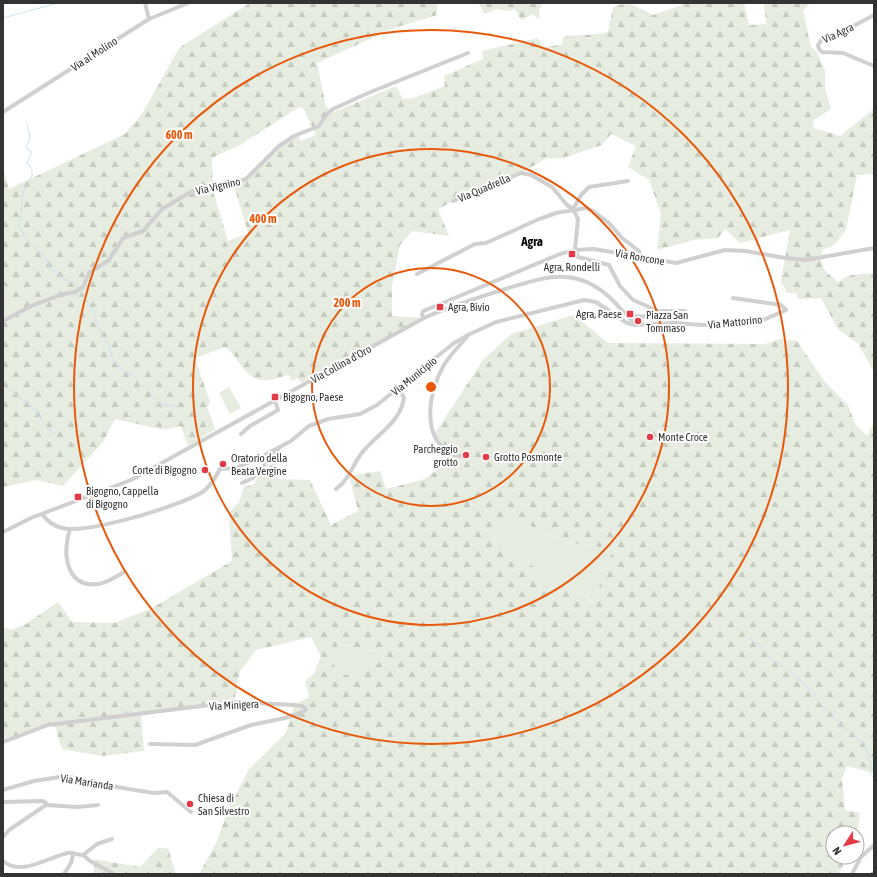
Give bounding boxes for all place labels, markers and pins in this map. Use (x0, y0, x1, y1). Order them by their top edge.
marker: Agra, Rondelli (567, 249, 577, 259)
place label: Agra, Rondelli (544, 261, 600, 273)
place label: Agra, Bivio (448, 301, 490, 313)
marker: Agra, Bivio (435, 302, 445, 312)
place label: Agra, Paese (576, 308, 622, 320)
marker: Agra, Paese (625, 309, 635, 319)
place label: Piazza San Tommaso (646, 309, 688, 334)
marker: Piazza San Tommaso (633, 316, 643, 326)
centre of rings (424, 380, 438, 394)
place label: Bigogno, Paese (283, 391, 343, 403)
marker: Bigogno, Paese (270, 392, 280, 402)
place label: Monte Croce (658, 431, 708, 443)
marker: Monte Croce (645, 432, 655, 442)
place label: Parcheggio grotto (413, 443, 458, 468)
marker: Parcheggio grotto (461, 450, 471, 460)
place label: Grotto Posmonte (494, 451, 562, 463)
place label: Oratorio della Beata Vergine (231, 452, 287, 477)
marker: Grotto Posmonte (481, 452, 491, 462)
marker: Oratorio della Beata Vergine (218, 459, 228, 469)
place label: Corte di Bigogno (132, 464, 197, 476)
marker: Corte di Bigogno (200, 465, 210, 475)
place label: Bigogno, Cappella di Bigogno (86, 485, 159, 510)
marker: Bigogno, Cappella di Bigogno (73, 492, 83, 502)
place label: Chiesa di San Silvestro (198, 792, 249, 817)
marker: Chiesa di San Silvestro (185, 799, 195, 809)

